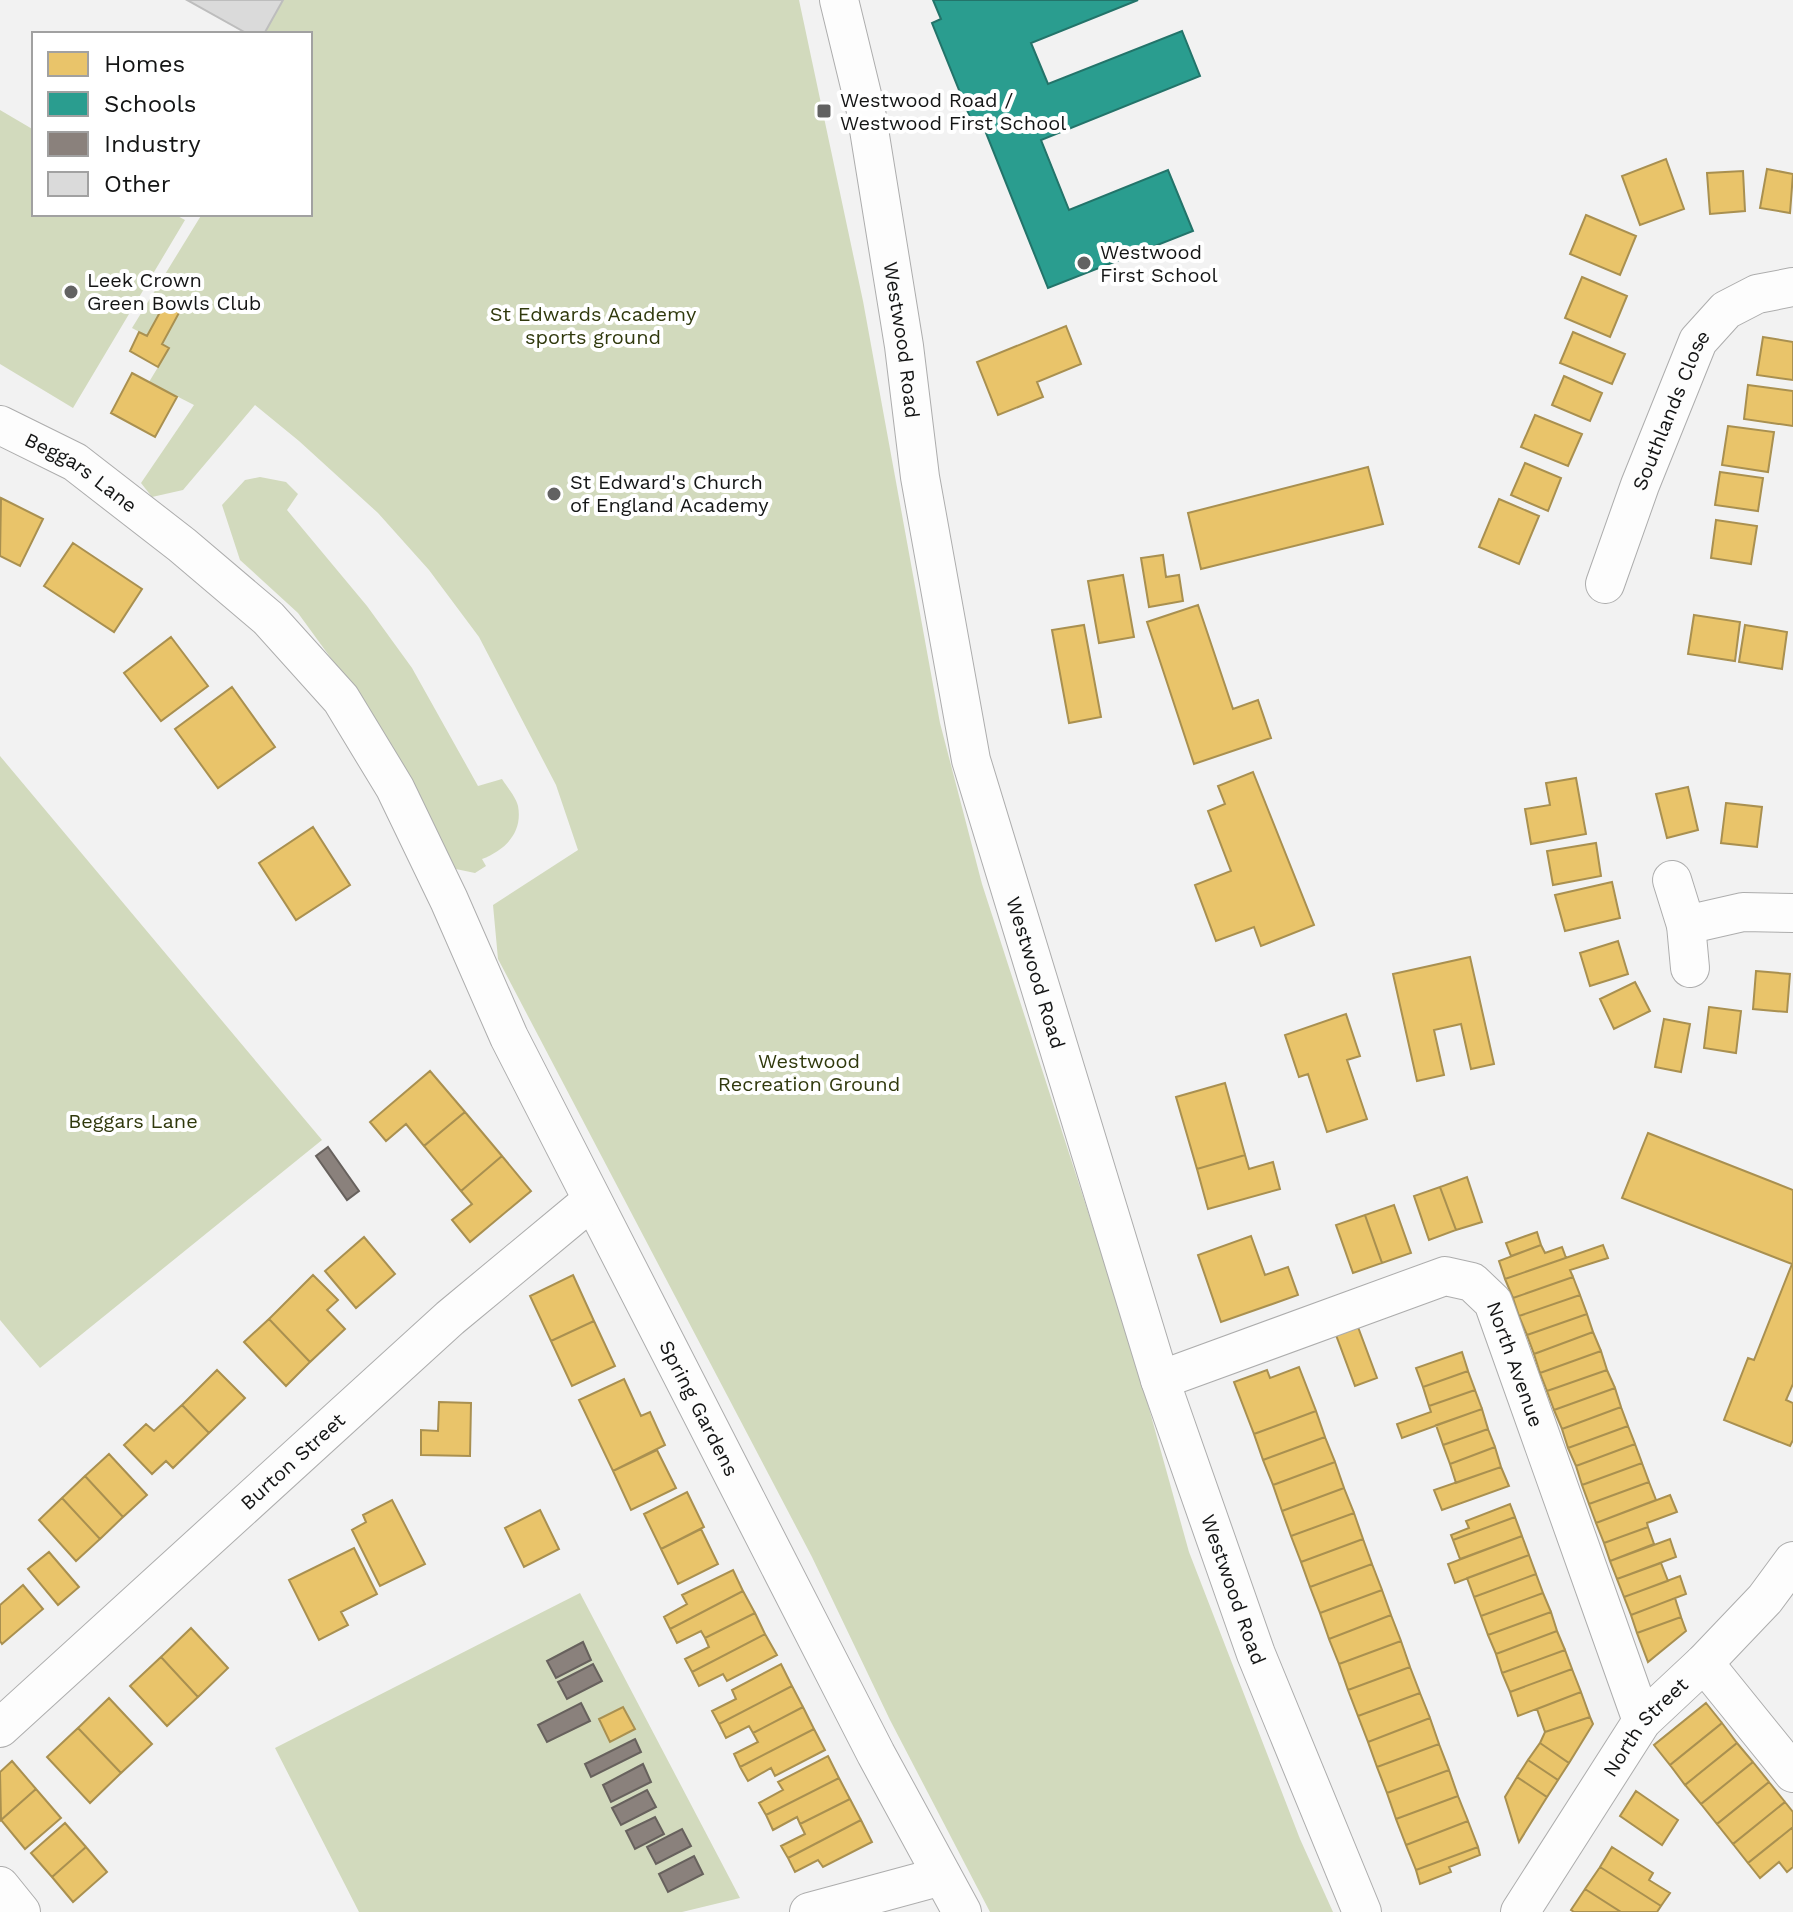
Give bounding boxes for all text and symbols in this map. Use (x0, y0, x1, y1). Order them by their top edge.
legend (32, 32, 312, 216)
text: Homes (104, 50, 185, 78)
place label: Westwood Road / Westwood First School (840, 88, 1066, 135)
text: Schools (104, 90, 196, 118)
marker: Westwood Road / Westwood First School (815, 102, 833, 120)
text: Industry (104, 130, 201, 158)
text: Other (104, 170, 171, 198)
place label: Westwood First School (1100, 240, 1218, 287)
marker: Westwood First School (1075, 254, 1093, 272)
street label: Westwood Road (879, 260, 925, 419)
place label: Leek Crown Green Bowls Club (87, 268, 261, 315)
marker: Leek Crown Green Bowls Club (62, 283, 80, 301)
park label: St Edwards Academy sports ground (490, 302, 697, 349)
street label: Southlands Close (1627, 324, 1715, 494)
street label: Beggars Lane (21, 427, 142, 518)
place label: St Edward's Church of England Academy (570, 470, 769, 517)
marker: St Edward's Church of England Academy (545, 485, 563, 503)
street label: Westwood Road (1001, 894, 1070, 1051)
park label: Westwood Recreation Ground (718, 1049, 900, 1096)
park label: Beggars Lane (68, 1109, 198, 1133)
street label: North Avenue (1482, 1298, 1548, 1430)
street label: Spring Gardens (654, 1336, 744, 1480)
street label: Burton Street (236, 1407, 350, 1515)
street label: Westwood Road (1196, 1511, 1271, 1668)
street label: North Street (1598, 1672, 1693, 1781)

